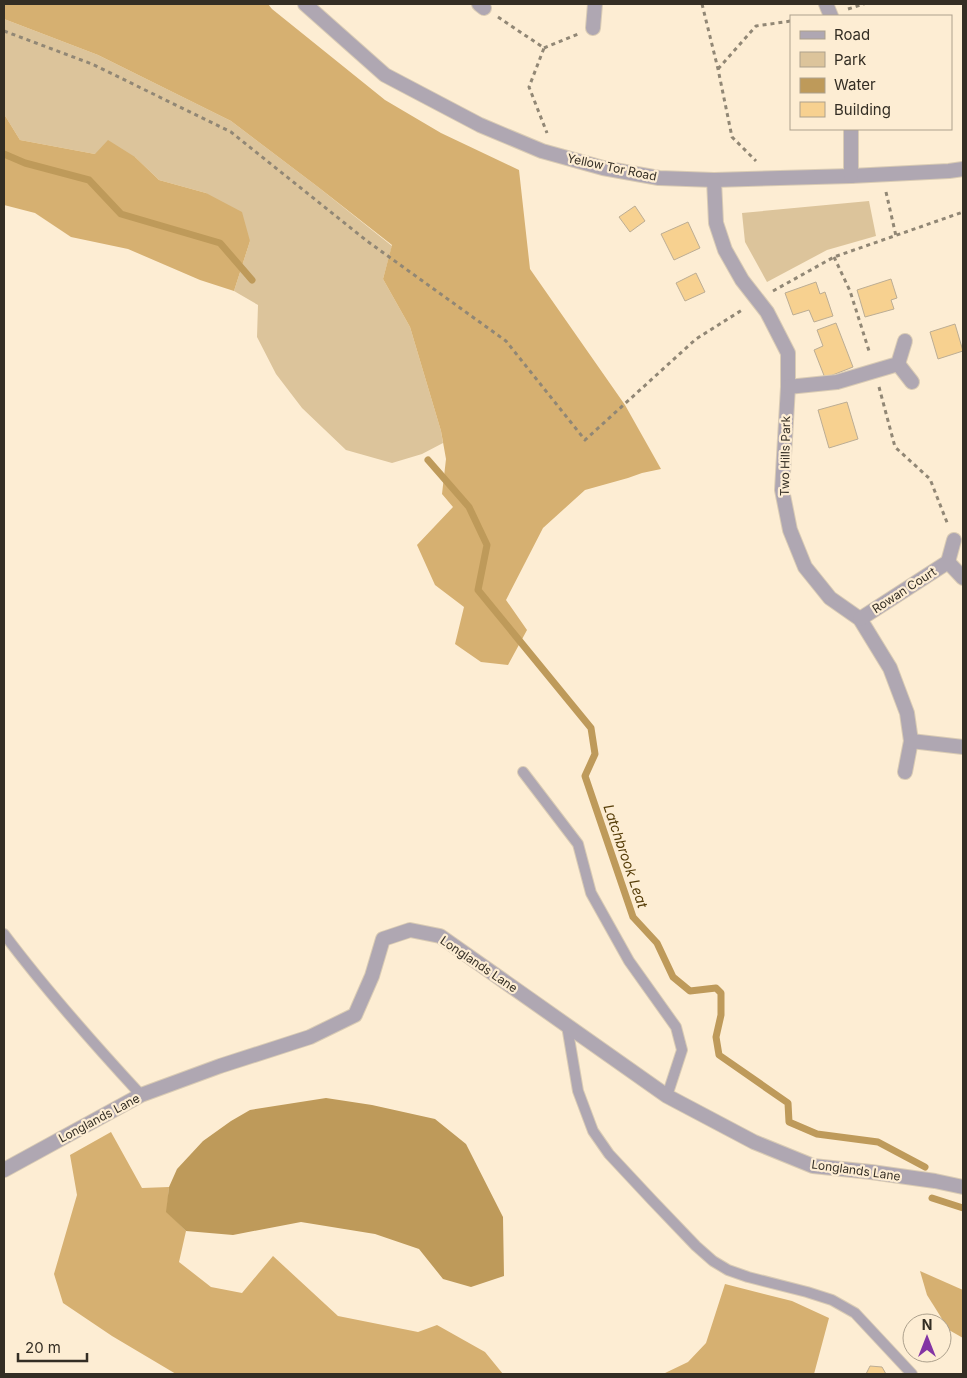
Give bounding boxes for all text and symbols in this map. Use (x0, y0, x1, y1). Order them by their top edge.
legend (790, 15, 952, 130)
text: Road (834, 25, 870, 44)
text: Park (834, 50, 867, 69)
text: Water (834, 75, 876, 94)
text: Building (834, 100, 891, 119)
street label: Yellow Tor Road (566, 150, 658, 184)
street label: Two Hills Park (777, 415, 793, 496)
street label: Rowan Court (869, 564, 939, 616)
water label: Latchbrook Leat (600, 802, 652, 910)
street label: Longlands Lane (438, 933, 520, 995)
street label: Longlands Lane (56, 1090, 142, 1146)
street label: Longlands Lane (810, 1156, 902, 1184)
north arrow (902, 1313, 952, 1363)
text: N (922, 1316, 932, 1333)
scale bar (18, 1330, 86, 1362)
text: 20 m (25, 1338, 61, 1357)

